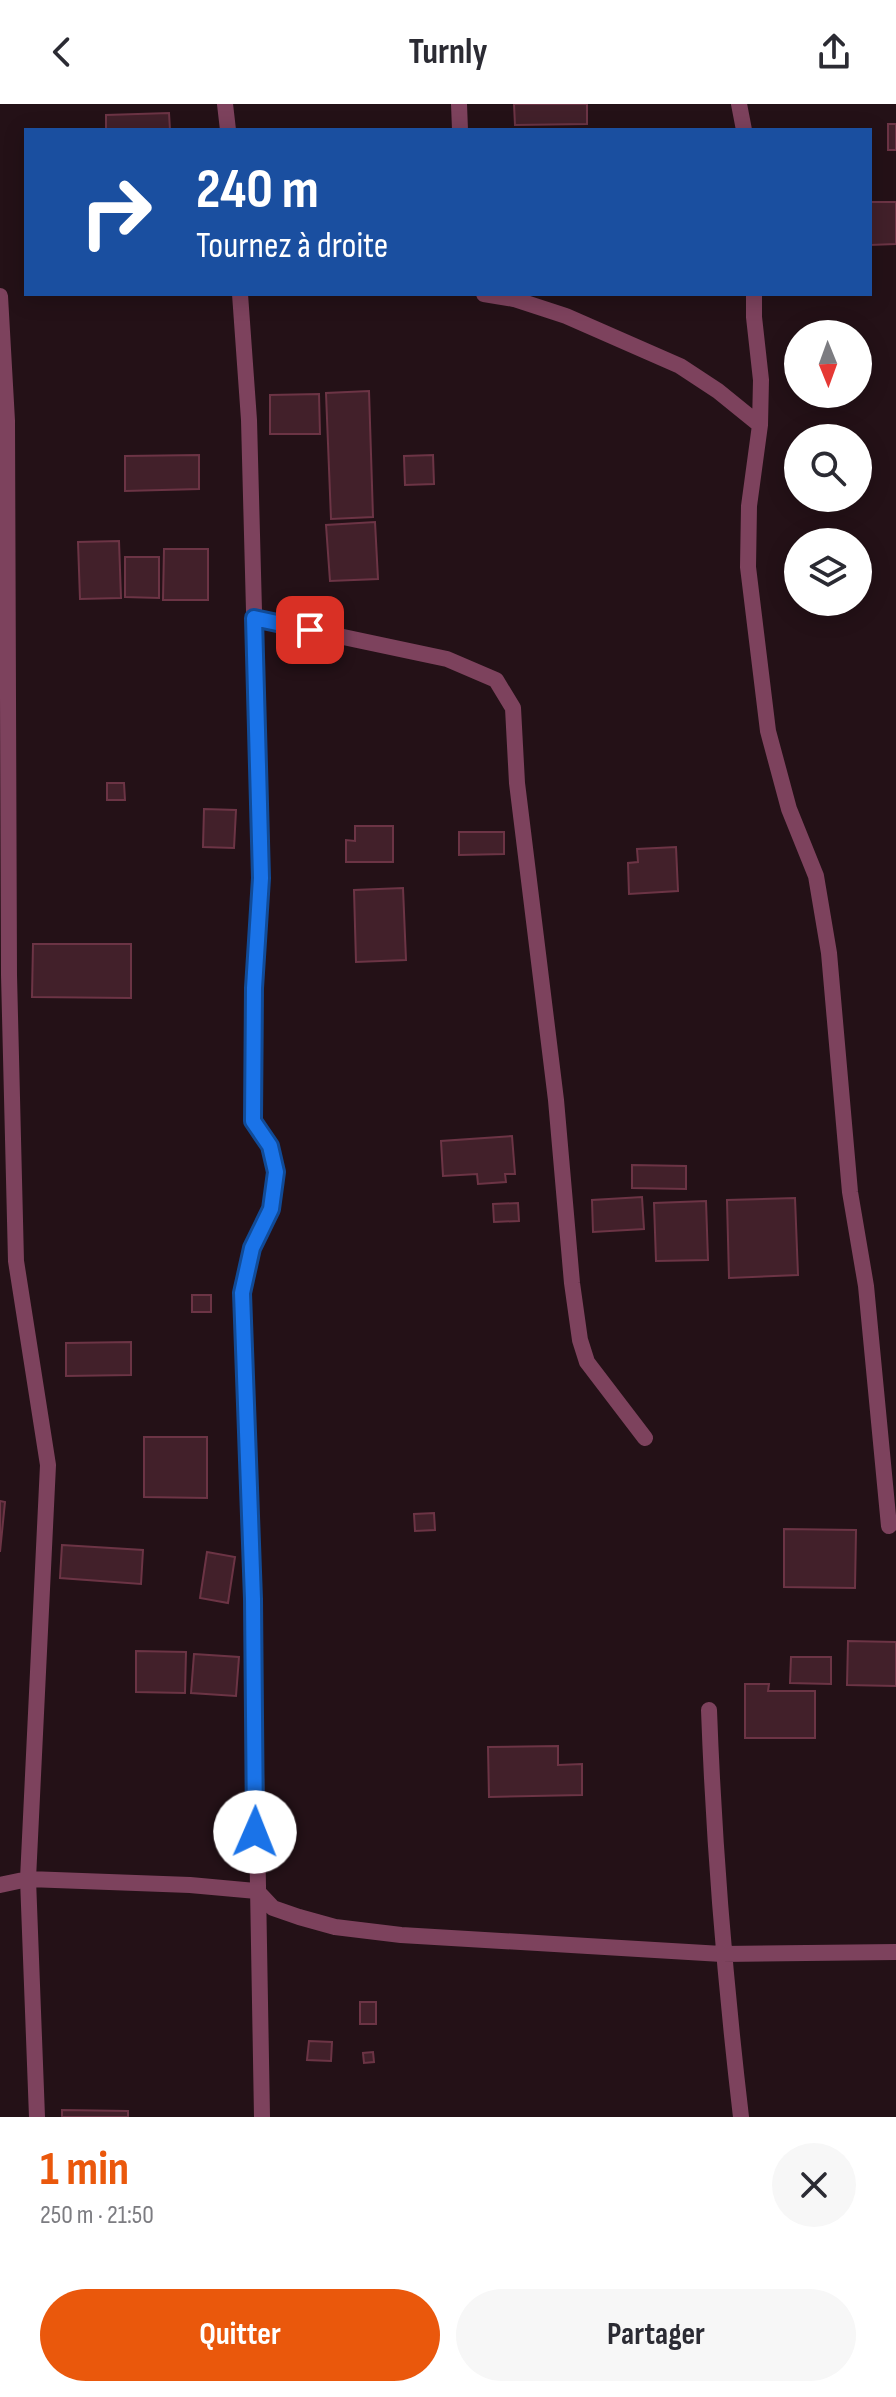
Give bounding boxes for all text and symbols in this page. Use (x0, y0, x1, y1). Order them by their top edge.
icon: back (40, 30, 84, 74)
icon: share (812, 30, 856, 74)
text: Turnly (409, 31, 487, 74)
text: 240 m (196, 157, 319, 224)
icon: right (64, 160, 168, 264)
text: Tournez à droite (196, 225, 388, 268)
north arrow (784, 320, 872, 408)
map controls (784, 320, 872, 616)
button: search (784, 424, 872, 512)
button: layers (784, 528, 872, 616)
pin (276, 596, 344, 664)
icon: arrive (288, 608, 332, 652)
position arrow (213, 1790, 297, 1874)
text: 1 min (40, 2141, 129, 2198)
button: close (772, 2143, 856, 2227)
text: 250 m · 21:50 (40, 2200, 154, 2231)
button: Quitter (40, 2289, 440, 2381)
button: Partager (456, 2289, 856, 2381)

